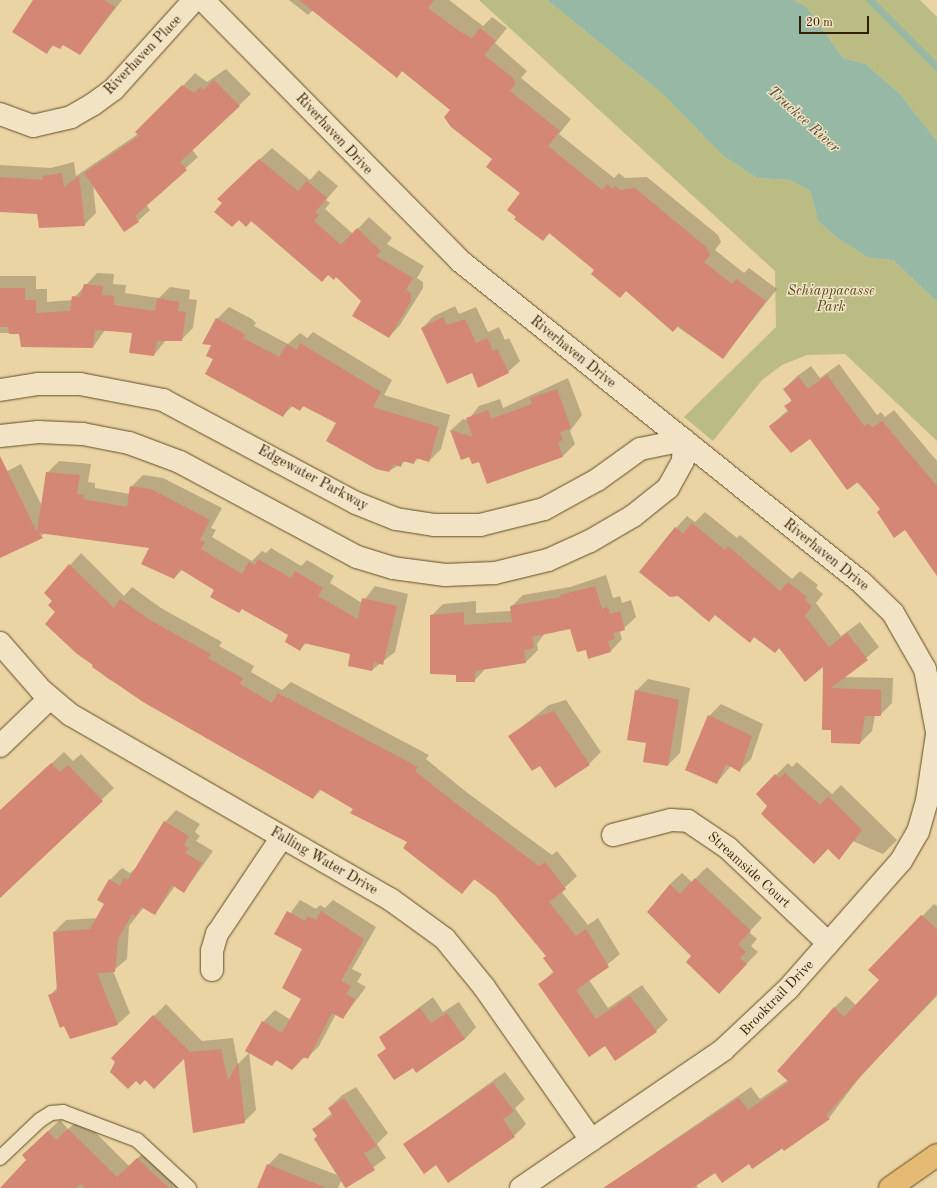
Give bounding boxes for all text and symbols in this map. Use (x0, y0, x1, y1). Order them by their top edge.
scale bar (801, 8, 871, 34)
street label: Riverhaven Place (101, 12, 185, 98)
text: 20 m (806, 17, 833, 29)
water label: Truckee River (763, 83, 843, 157)
street label: Riverhaven Drive (292, 90, 376, 178)
park label: Schiappacasse Park (787, 283, 875, 316)
street label: Riverhaven Drive (527, 312, 619, 392)
street label: Edgewater Parkway (255, 442, 371, 514)
street label: Riverhaven Drive (780, 515, 872, 595)
street label: Falling Water Drive (267, 823, 381, 899)
street label: Streamside Court (704, 828, 794, 912)
street label: Brooktrail Drive (736, 956, 818, 1040)

